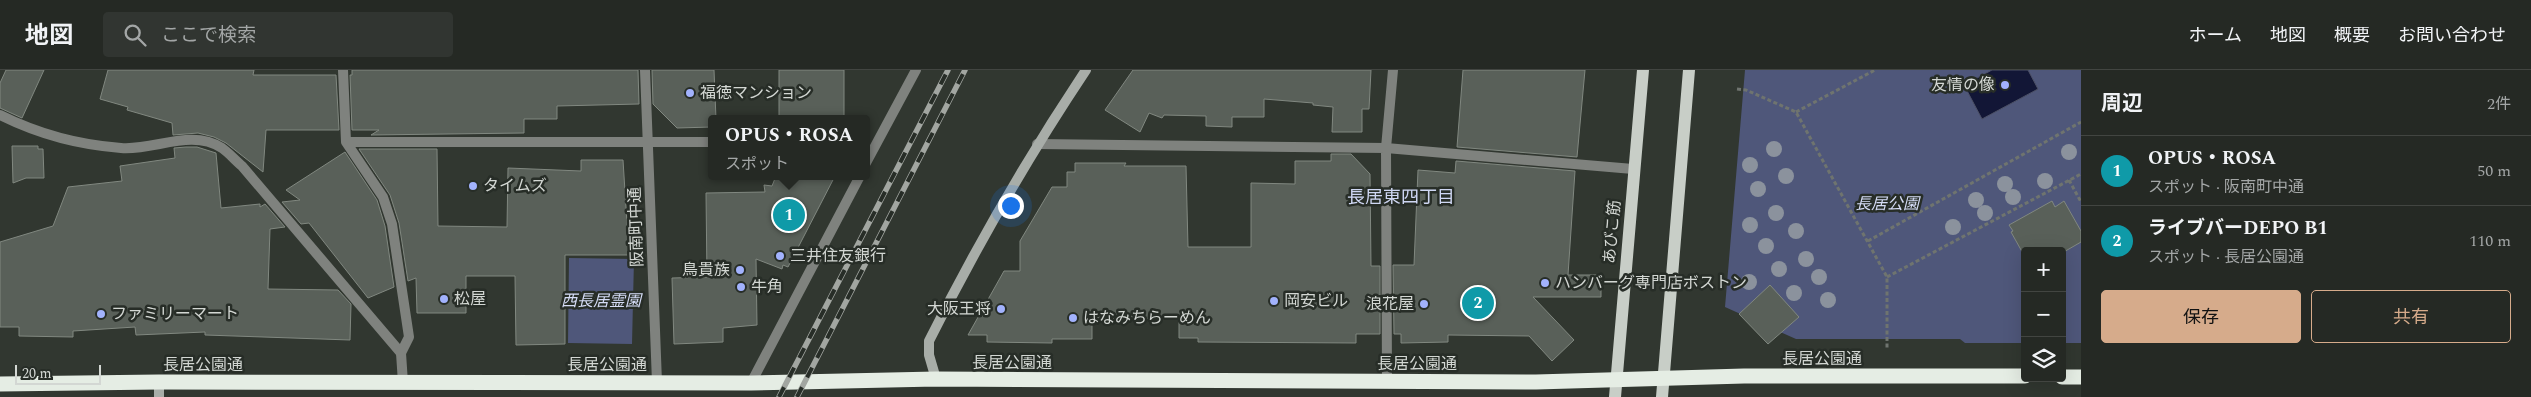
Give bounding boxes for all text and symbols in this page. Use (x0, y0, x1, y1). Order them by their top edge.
search box (103, 12, 453, 57)
text: 地図 (25, 18, 73, 54)
icon: search (121, 21, 149, 49)
text: ここで検索 (161, 21, 256, 50)
text: ホーム (2189, 22, 2242, 49)
text: 地図 (2270, 22, 2306, 49)
text: 概要 (2334, 22, 2370, 49)
text: お問い合わせ (2398, 22, 2506, 49)
place label: 友情の像 (1931, 73, 1995, 97)
marker: 友情の像 (1999, 79, 2011, 91)
place label: 福徳マンション (700, 81, 812, 105)
marker: 福徳マンション (684, 87, 696, 99)
text: 周辺 (2101, 88, 2143, 120)
text: 2件 (2487, 92, 2511, 116)
popup (708, 115, 870, 180)
text: OPUS・ROSA (725, 121, 853, 150)
text: OPUS・ROSA (2148, 144, 2276, 173)
text: スポット (725, 152, 789, 176)
text: 1 (2113, 159, 2121, 183)
text: 50 m (2477, 159, 2511, 183)
place label: タイムズ (483, 174, 547, 198)
text: スポット · 阪南町中通 (2148, 175, 2304, 199)
marker: タイムズ (467, 180, 479, 192)
district label: 長居東四丁目 (1347, 184, 1455, 211)
street label: 阪南町中通 (623, 187, 649, 267)
park label: 長居公園 (1855, 192, 1921, 216)
your location (998, 193, 1024, 219)
pin: 1 (773, 196, 805, 234)
street label: あびこ筋 (1597, 199, 1627, 265)
text: ライブバーDEPO B1 (2148, 214, 2328, 243)
text: 2 (2113, 229, 2121, 253)
text: 110 m (2469, 229, 2511, 253)
place label: 三井住友銀行 (790, 244, 886, 268)
text: スポット · 長居公園通 (2148, 245, 2304, 269)
map controls (2021, 247, 2066, 382)
button: + (2021, 247, 2066, 292)
marker: 三井住友銀行 (774, 250, 786, 262)
place label: 鳥貴族 (682, 258, 730, 282)
marker: 鳥貴族 (734, 264, 746, 276)
place label: ハンバーグ専門店ボストン (1555, 271, 1747, 295)
place label: 牛角 (751, 275, 783, 299)
marker: ハンバーグ専門店ボストン (1539, 277, 1551, 289)
marker: 牛角 (735, 281, 747, 293)
pin: 2 (1462, 284, 1494, 322)
place label: 松屋 (454, 287, 486, 311)
park label: 西長居霊園 (561, 289, 643, 313)
place label: 岡安ビル (1284, 289, 1348, 313)
button: 保存 (2101, 290, 2301, 343)
button: 共有 (2311, 290, 2511, 343)
place label: 浪花屋 (1366, 292, 1414, 316)
button: − (2021, 292, 2066, 337)
marker: 松屋 (438, 293, 450, 305)
marker: 岡安ビル (1268, 295, 1280, 307)
place label: 大阪王将 (927, 297, 991, 321)
marker: 浪花屋 (1418, 298, 1430, 310)
place label: ファミリーマート (111, 302, 239, 326)
marker: 大阪王将 (995, 303, 1007, 315)
place label: はなみちらーめん (1083, 306, 1211, 330)
marker: ファミリーマート (95, 308, 107, 320)
marker: はなみちらーめん (1067, 312, 1079, 324)
button: layers (2021, 337, 2066, 382)
street label: 長居公園通 (1782, 347, 1862, 371)
street label: 長居公園通 (972, 351, 1052, 375)
street label: 長居公園通 (1377, 352, 1457, 376)
street label: 長居公園通 (163, 353, 243, 377)
street label: 長居公園通 (567, 353, 647, 377)
scale bar (15, 362, 101, 385)
text: 20 m (22, 363, 52, 384)

